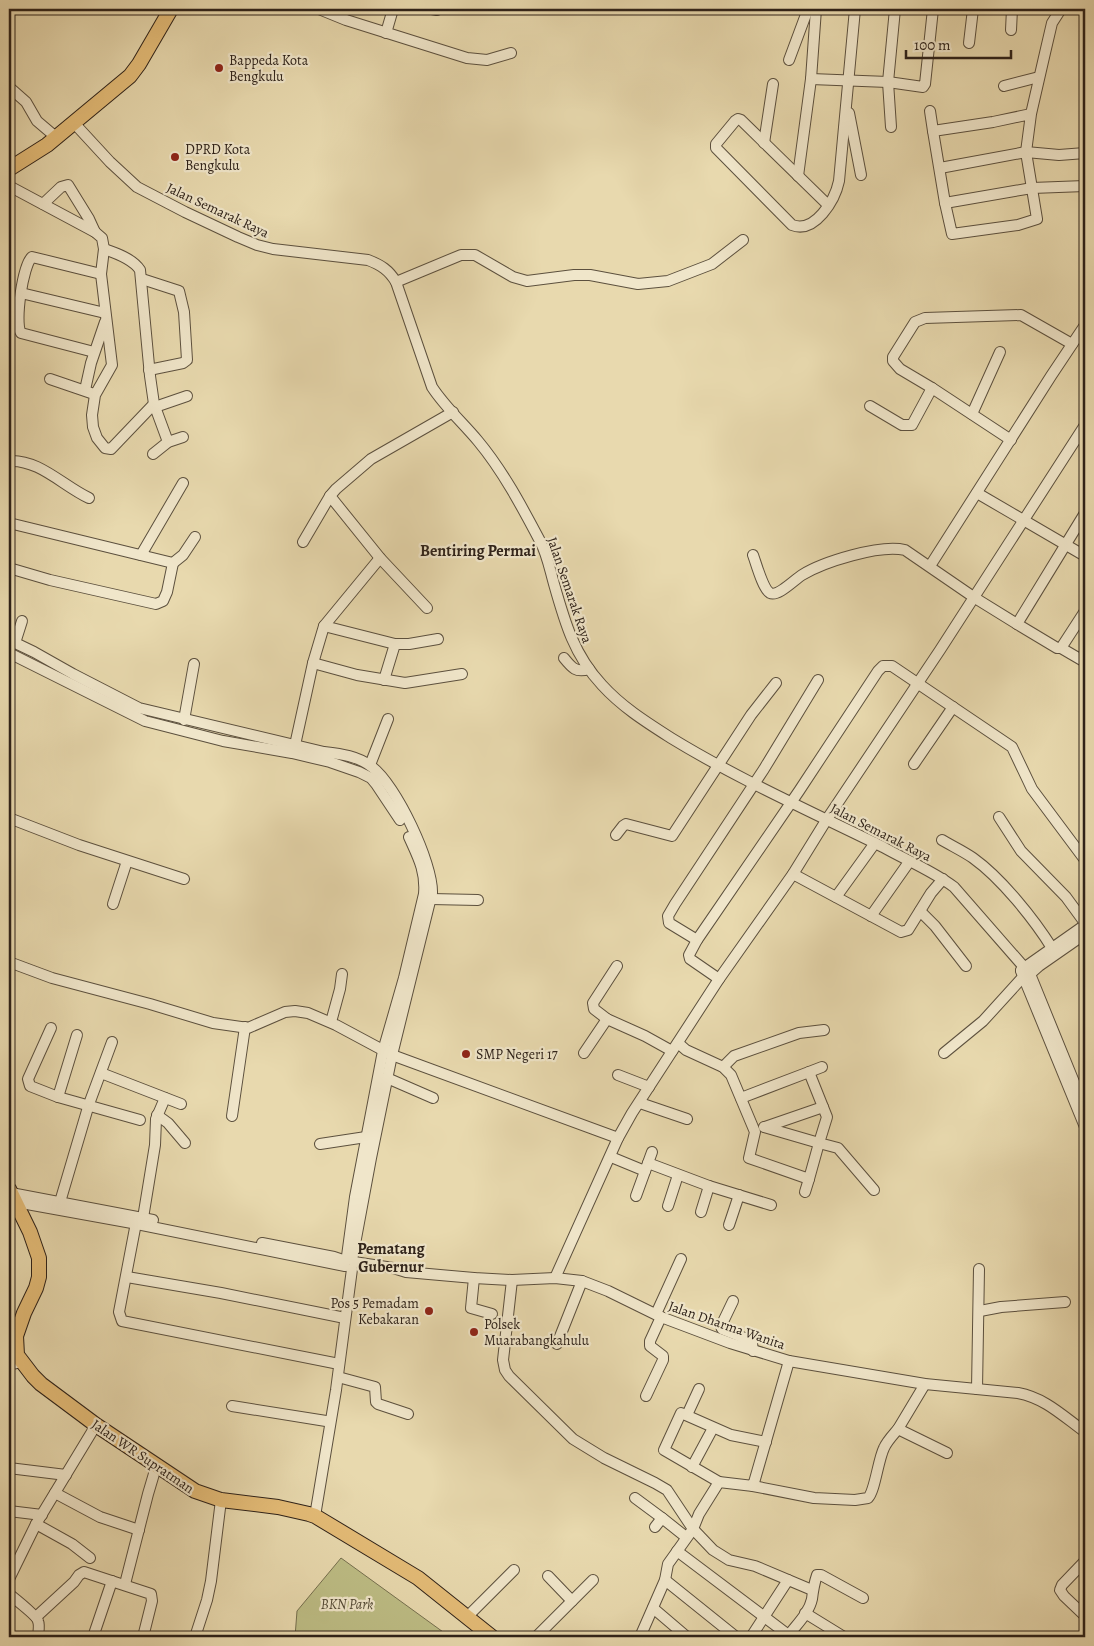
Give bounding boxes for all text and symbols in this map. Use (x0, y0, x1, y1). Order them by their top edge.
scale bar (906, 28, 1012, 60)
text: 100 m (914, 35, 951, 55)
place label: Bappeda Kota Bengkulu (229, 51, 309, 86)
marker: Bappeda Kota Bengkulu (213, 62, 225, 74)
place label: DPRD Kota Bengkulu (185, 140, 251, 175)
marker: DPRD Kota Bengkulu (169, 151, 181, 163)
street label: Jalan Semarak Raya (163, 178, 273, 243)
street label: Jalan Semarak Raya (542, 534, 597, 646)
district label: Bentiring Permai (420, 540, 536, 562)
street label: Jalan Semarak Raya (827, 799, 935, 866)
place label: SMP Negeri 17 (476, 1045, 558, 1064)
marker: SMP Negeri 17 (460, 1048, 472, 1060)
district label: Pematang Gubernur (357, 1238, 426, 1278)
place label: Pos 5 Pemadam Kebakaran (331, 1294, 419, 1329)
street label: Jalan Dharma Wanita (666, 1297, 788, 1355)
marker: Pos 5 Pemadam Kebakaran (423, 1305, 435, 1317)
place label: Polsek Muarabangkahulu (484, 1315, 589, 1350)
marker: Polsek Muarabangkahulu (468, 1326, 480, 1338)
street label: Jalan WR Supratman (88, 1415, 198, 1498)
park label: BKN Park (321, 1595, 373, 1614)

